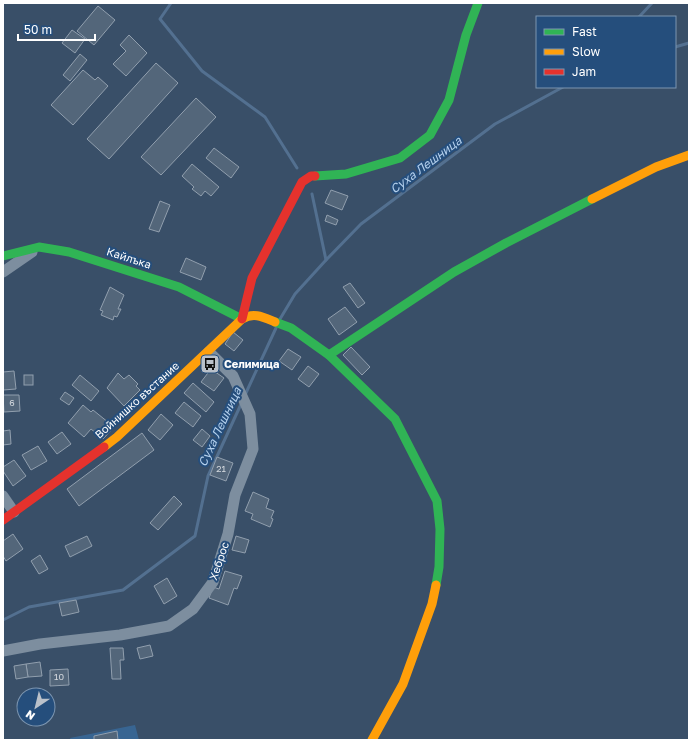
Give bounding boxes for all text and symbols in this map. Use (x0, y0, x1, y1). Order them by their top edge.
scale bar (18, 16, 95, 42)
legend (536, 16, 676, 88)
text: 50 m (24, 22, 52, 37)
text: Fast (572, 24, 597, 39)
text: Slow (572, 44, 600, 59)
text: Jam (572, 64, 596, 79)
water label: Суха Лешница (387, 132, 465, 196)
street label: Кайлъка (105, 244, 153, 271)
bus stop icon: Селимица (199, 353, 221, 375)
place label: Селимица (224, 357, 279, 370)
street label: Войнишко въстание (92, 358, 181, 441)
water label: Суха Лешница (195, 384, 245, 469)
house number: 6 (9, 397, 15, 408)
house number: 21 (216, 463, 226, 474)
street label: Хеброс (206, 540, 231, 582)
house number: 10 (54, 671, 64, 682)
north arrow (16, 687, 56, 727)
text: N (23, 708, 37, 723)

